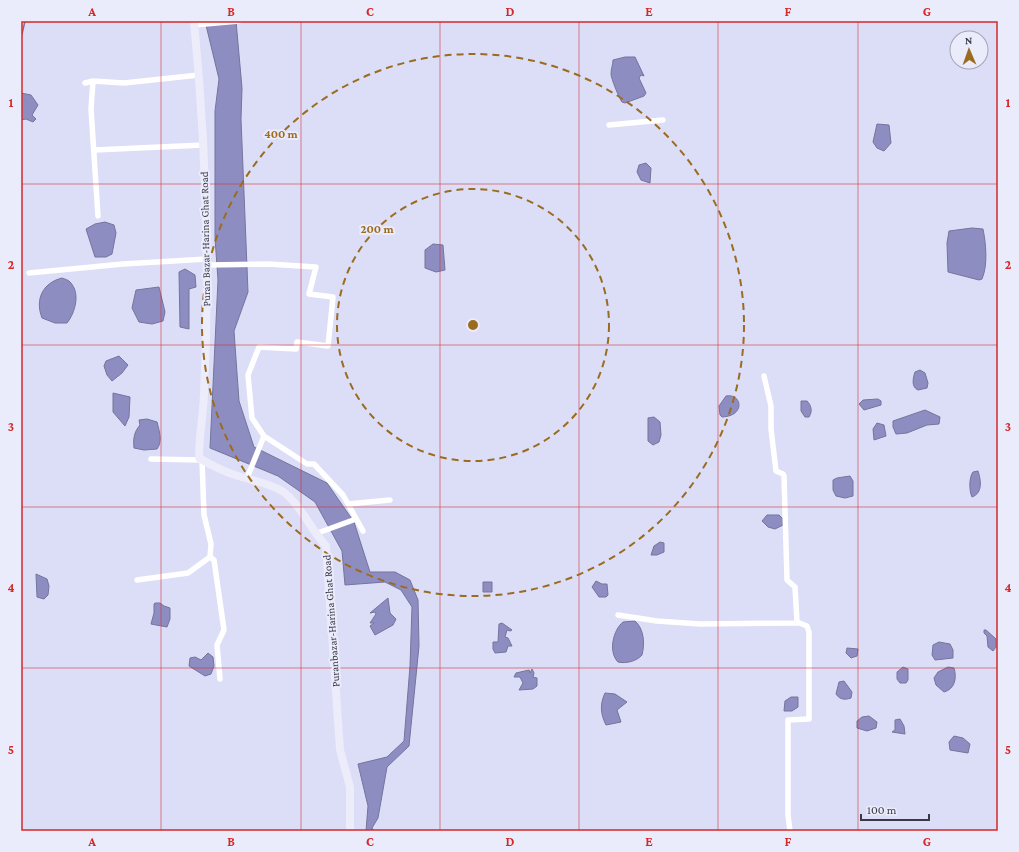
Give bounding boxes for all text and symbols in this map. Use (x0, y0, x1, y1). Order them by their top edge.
text: A (87, 4, 96, 19)
text: B (227, 4, 235, 19)
text: C (366, 4, 374, 19)
text: D (506, 4, 515, 19)
text: E (645, 4, 653, 19)
text: F (785, 4, 792, 19)
text: G (923, 4, 931, 19)
north arrow (949, 30, 989, 70)
text: N (965, 34, 973, 46)
text: 1 (9, 95, 14, 110)
text: 1 (1006, 95, 1011, 110)
text: 400 m (264, 127, 299, 141)
street label: Puran Bazar-Harina Ghat Road (198, 171, 212, 307)
text: 200 m (360, 222, 394, 236)
text: 2 (8, 257, 15, 272)
text: 2 (1005, 257, 1012, 272)
centre of rings (466, 318, 480, 332)
text: 3 (8, 419, 14, 434)
text: 3 (1005, 419, 1011, 434)
street label: Puranbazar-Harina Ghat Road (320, 554, 342, 688)
text: 4 (7, 580, 15, 595)
text: 4 (1004, 580, 1012, 595)
text: 5 (8, 742, 14, 757)
text: 5 (1005, 742, 1011, 757)
scale bar (861, 796, 929, 822)
text: 100 m (867, 803, 897, 817)
text: A (87, 834, 96, 849)
text: B (227, 834, 235, 849)
text: C (366, 834, 374, 849)
text: D (506, 834, 515, 849)
text: E (645, 834, 653, 849)
text: F (785, 834, 792, 849)
text: G (923, 834, 931, 849)

